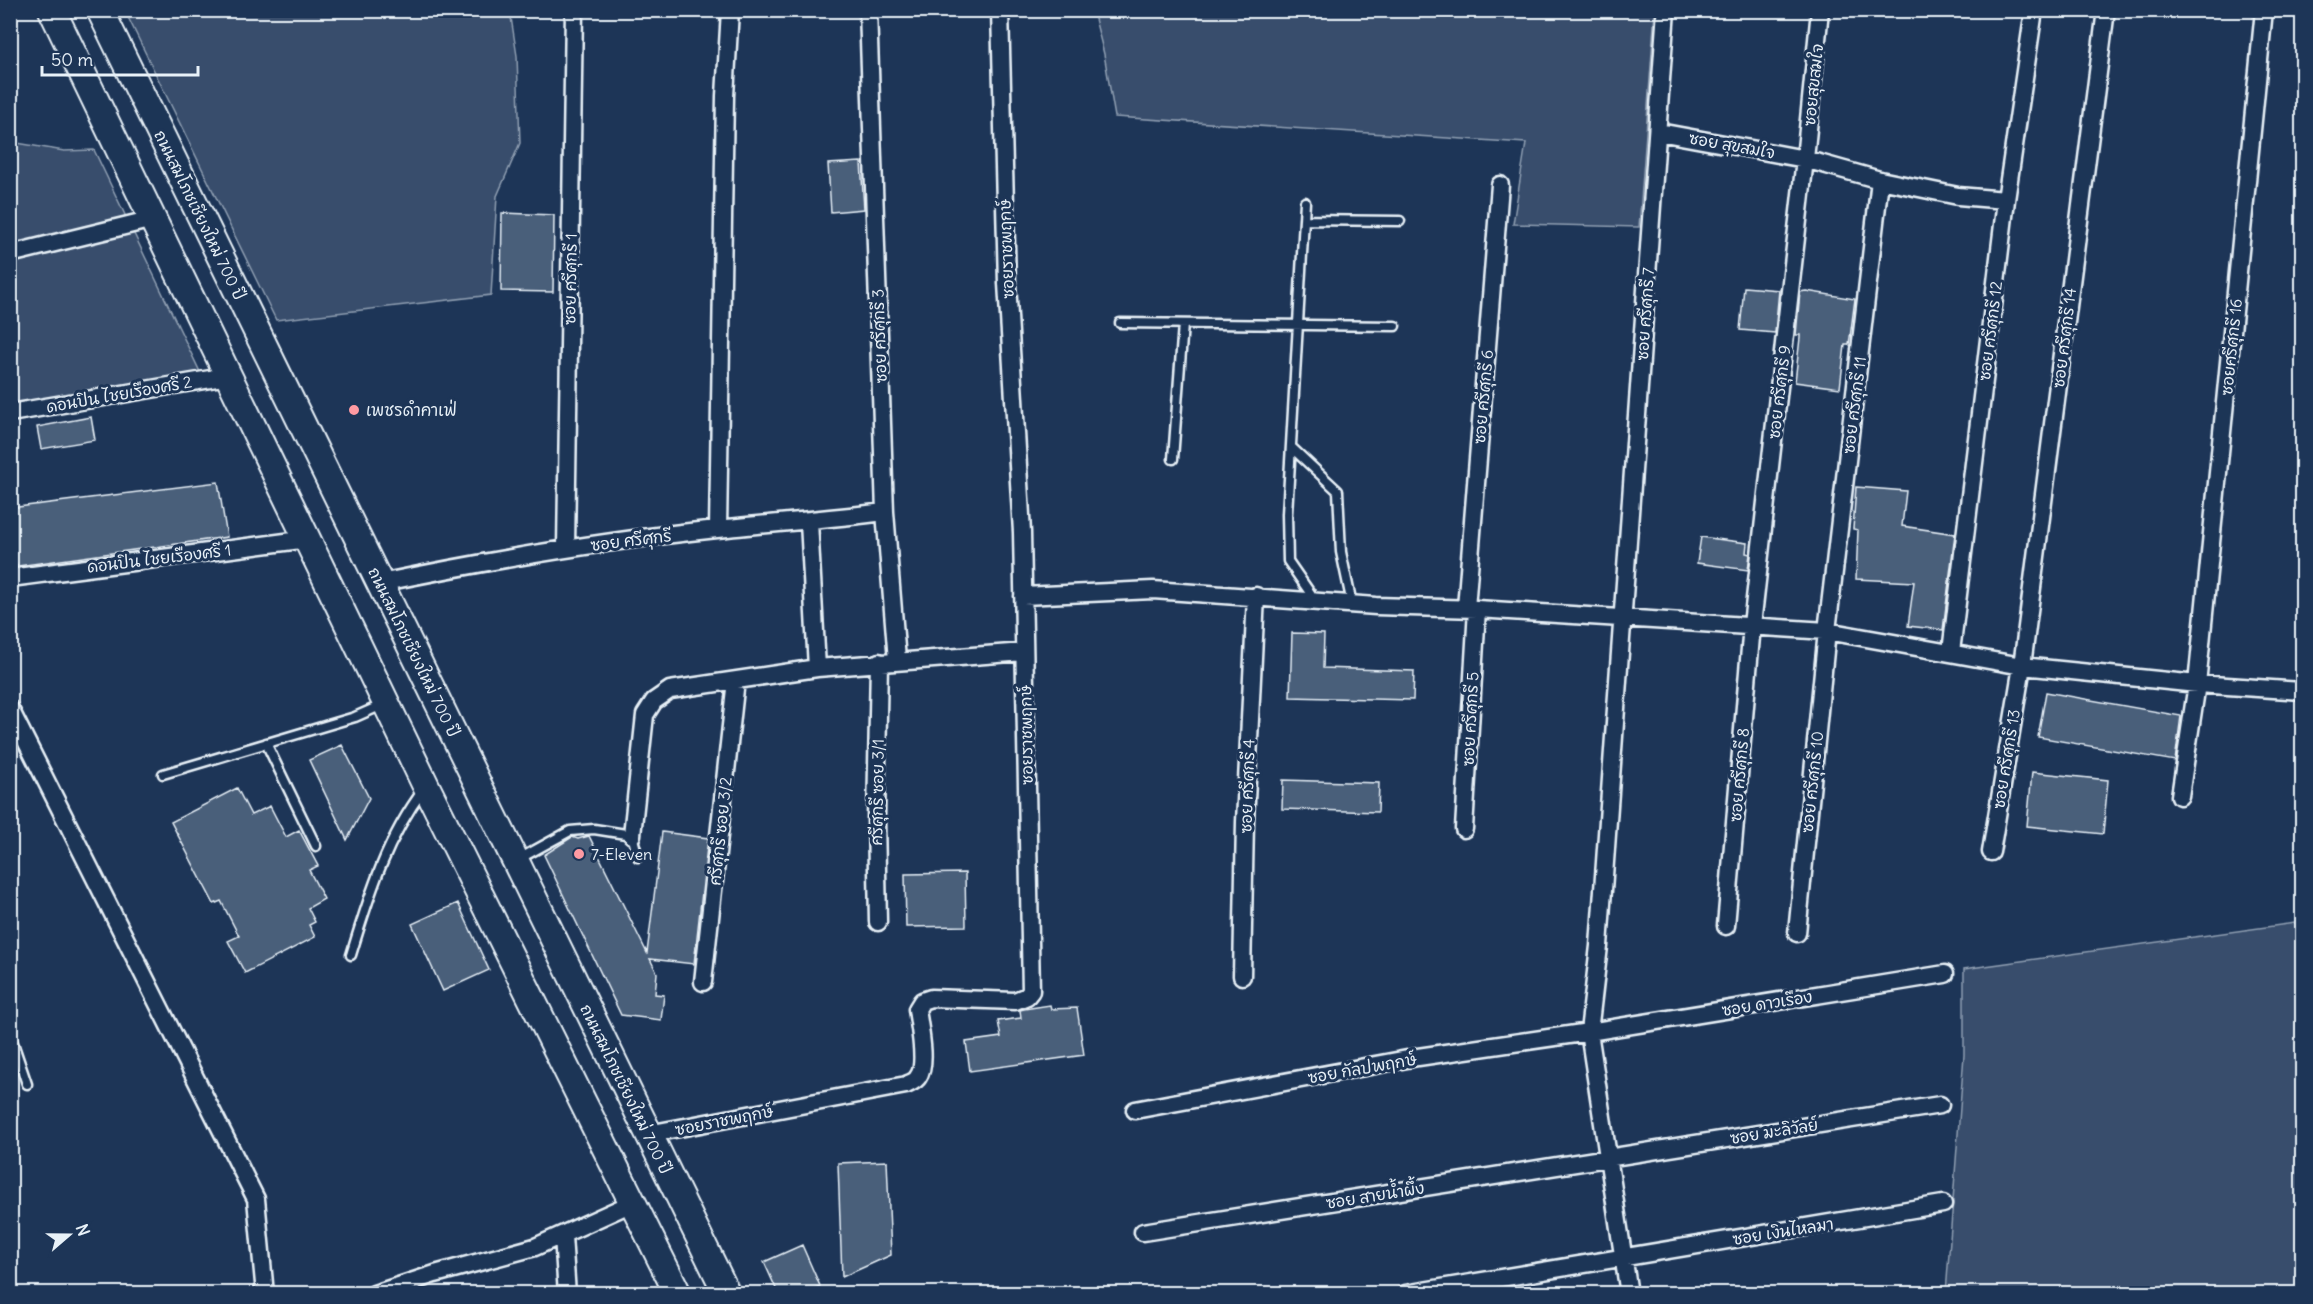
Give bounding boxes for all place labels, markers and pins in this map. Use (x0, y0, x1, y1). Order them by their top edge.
place label: เพชรดำคาเฟ่ (366, 399, 457, 420)
marker: เพชรดำคาเฟ่ (347, 403, 361, 417)
place label: 7-Eleven (591, 844, 652, 864)
marker: 7-Eleven (572, 847, 586, 861)

